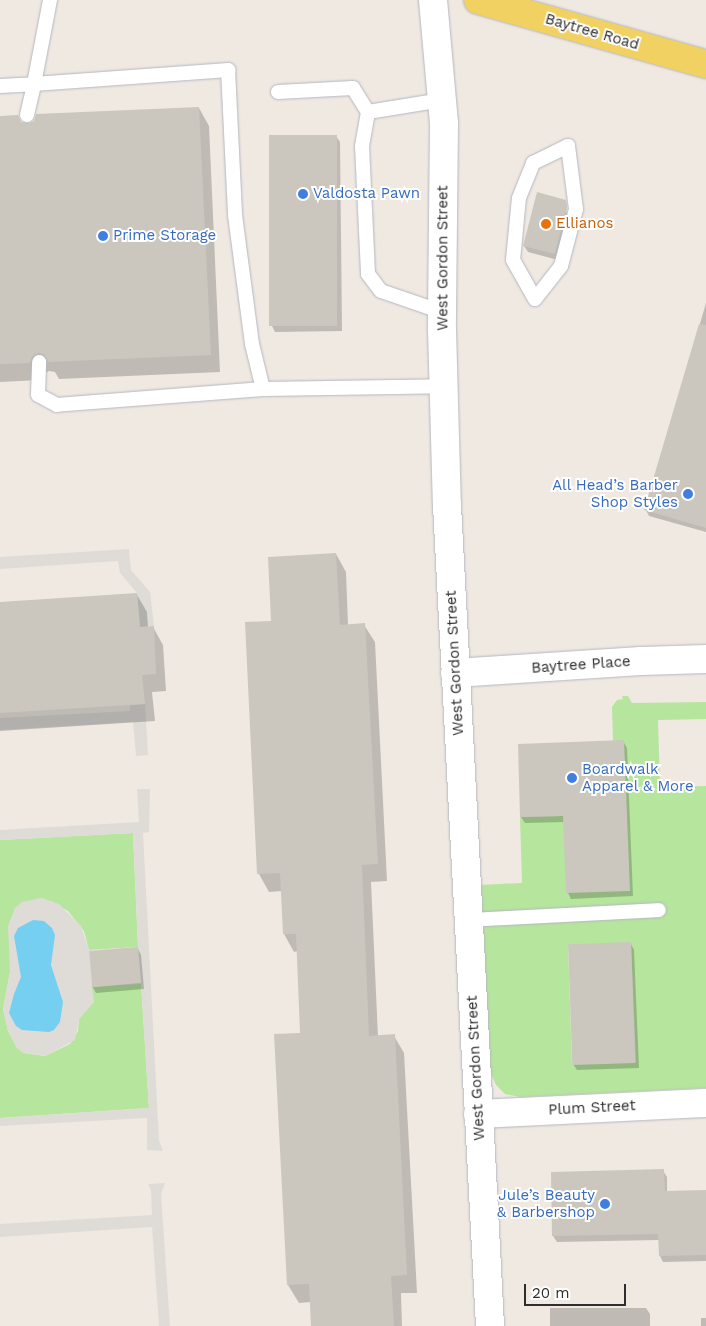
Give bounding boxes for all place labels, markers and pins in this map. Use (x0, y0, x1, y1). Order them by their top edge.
place label: Valdosta Pawn (313, 185, 420, 203)
marker: Valdosta Pawn (297, 188, 309, 200)
place label: Ellianos (556, 215, 613, 233)
marker: Ellianos (540, 218, 552, 230)
place label: Prime Storage (113, 227, 216, 245)
marker: Prime Storage (97, 230, 109, 242)
place label: All Head’s Barber Shop Styles (552, 476, 678, 511)
marker: All Head’s Barber Shop Styles (682, 488, 694, 500)
place label: Boardwalk Apparel & More (582, 760, 694, 795)
marker: Boardwalk Apparel & More (566, 772, 578, 784)
place label: Jule’s Beauty & Barbershop (497, 1186, 595, 1221)
marker: Jule’s Beauty & Barbershop (599, 1198, 611, 1210)

